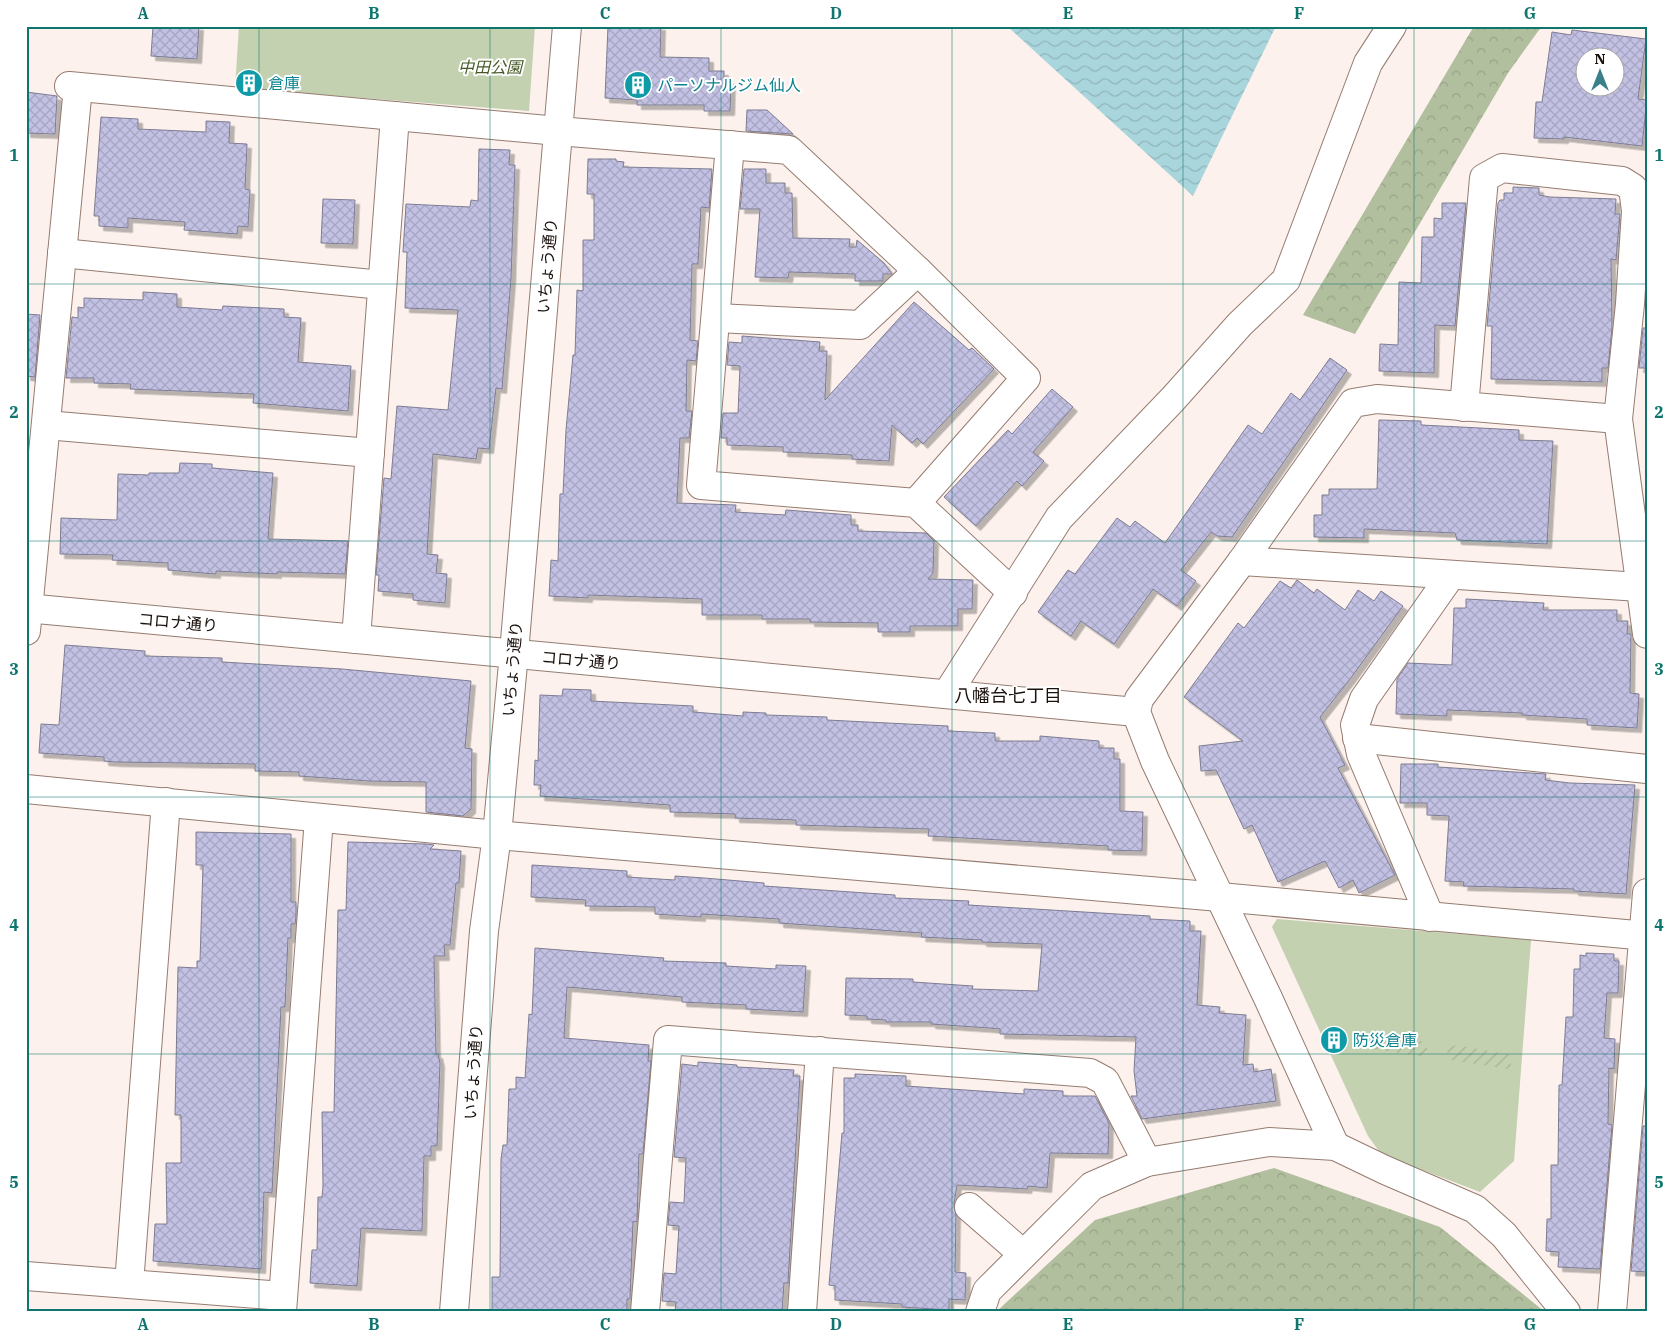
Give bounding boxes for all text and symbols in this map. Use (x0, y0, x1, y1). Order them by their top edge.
text: A (137, 3, 149, 23)
text: B (368, 3, 380, 23)
text: C (600, 3, 610, 23)
text: D (830, 3, 842, 23)
text: E (1063, 3, 1073, 23)
text: F (1294, 3, 1304, 23)
text: G (1524, 3, 1536, 23)
north arrow (1576, 48, 1626, 98)
text: N (1594, 50, 1606, 68)
park label: 中田公園 (458, 57, 524, 77)
building icon: 倉庫 (234, 68, 264, 98)
building icon: パーソナルジム仙人 (623, 70, 653, 100)
place label: 倉庫 (268, 73, 300, 93)
place label: パーソナルジム仙人 (657, 75, 801, 95)
text: 1 (9, 145, 19, 165)
text: 1 (1654, 145, 1664, 165)
street label: いちょう通り (533, 217, 561, 315)
text: 2 (9, 402, 19, 422)
text: 2 (1654, 402, 1664, 422)
street label: コロナ通り (137, 609, 219, 635)
street label: いちょう通り (498, 620, 526, 718)
street label: コロナ通り (540, 647, 622, 673)
text: 3 (9, 659, 19, 679)
text: 3 (1654, 659, 1664, 679)
district label: 八幡台七丁目 (954, 684, 1062, 707)
text: 4 (9, 915, 19, 935)
text: 4 (1654, 915, 1664, 935)
street label: いちょう通り (460, 1023, 486, 1121)
building icon: 防災倉庫 (1319, 1025, 1349, 1055)
place label: 防災倉庫 (1353, 1030, 1417, 1050)
text: 5 (9, 1172, 19, 1192)
text: 5 (1654, 1172, 1664, 1192)
text: A (137, 1314, 149, 1334)
text: B (368, 1314, 380, 1334)
text: C (600, 1314, 610, 1334)
text: D (830, 1314, 842, 1334)
text: E (1063, 1314, 1073, 1334)
text: F (1294, 1314, 1304, 1334)
text: G (1524, 1314, 1536, 1334)

